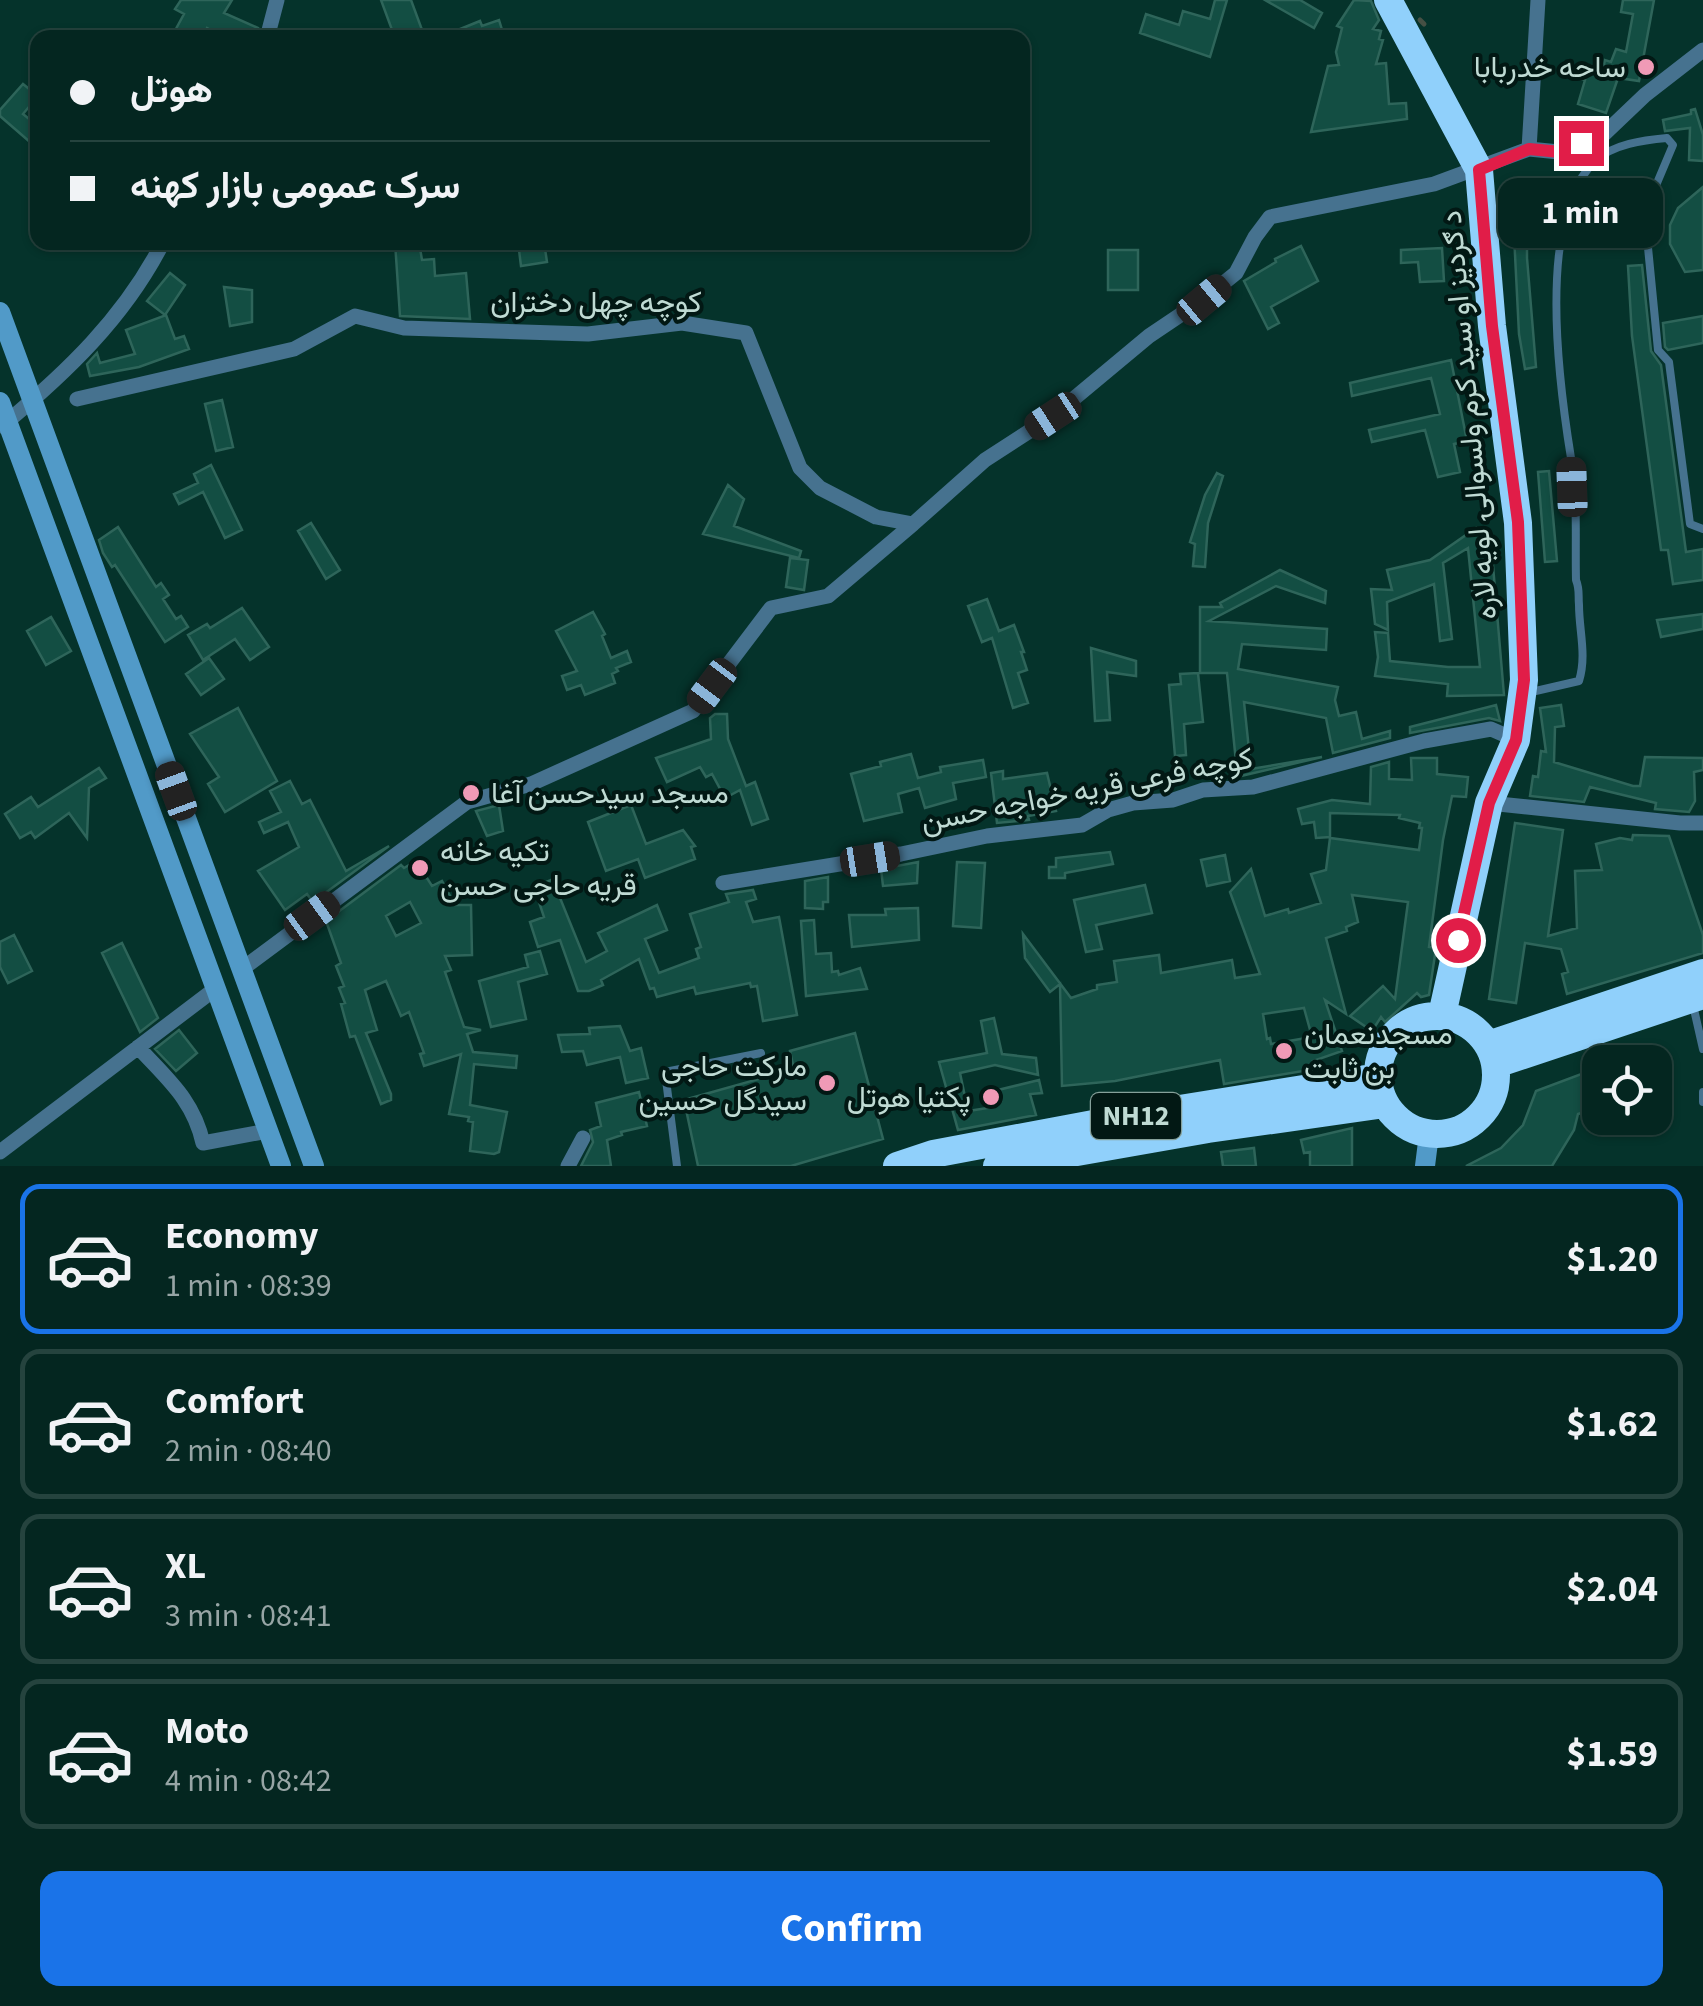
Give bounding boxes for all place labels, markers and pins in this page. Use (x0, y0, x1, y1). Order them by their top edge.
place label: ساحه خدربابا (1474, 46, 1626, 89)
marker: ساحه خدربابا (1635, 56, 1657, 78)
place label: مسجد سیدحسن آغا (491, 772, 729, 815)
marker: مسجد سیدحسن آغا (460, 782, 482, 804)
place label: تکیه خانه قریه حاجی حسن (440, 830, 637, 907)
marker: تکیه خانه قریه حاجی حسن (409, 857, 431, 879)
place label: مسجدنعمان بن ثابت (1304, 1013, 1453, 1090)
marker: مسجدنعمان بن ثابت (1273, 1040, 1295, 1062)
place label: مارکت حاجی سیدگل حسین (638, 1045, 807, 1122)
marker: مارکت حاجی سیدگل حسین (816, 1072, 838, 1094)
place label: پکتیا هوتل (847, 1076, 971, 1119)
marker: پکتیا هوتل (980, 1086, 1002, 1108)

